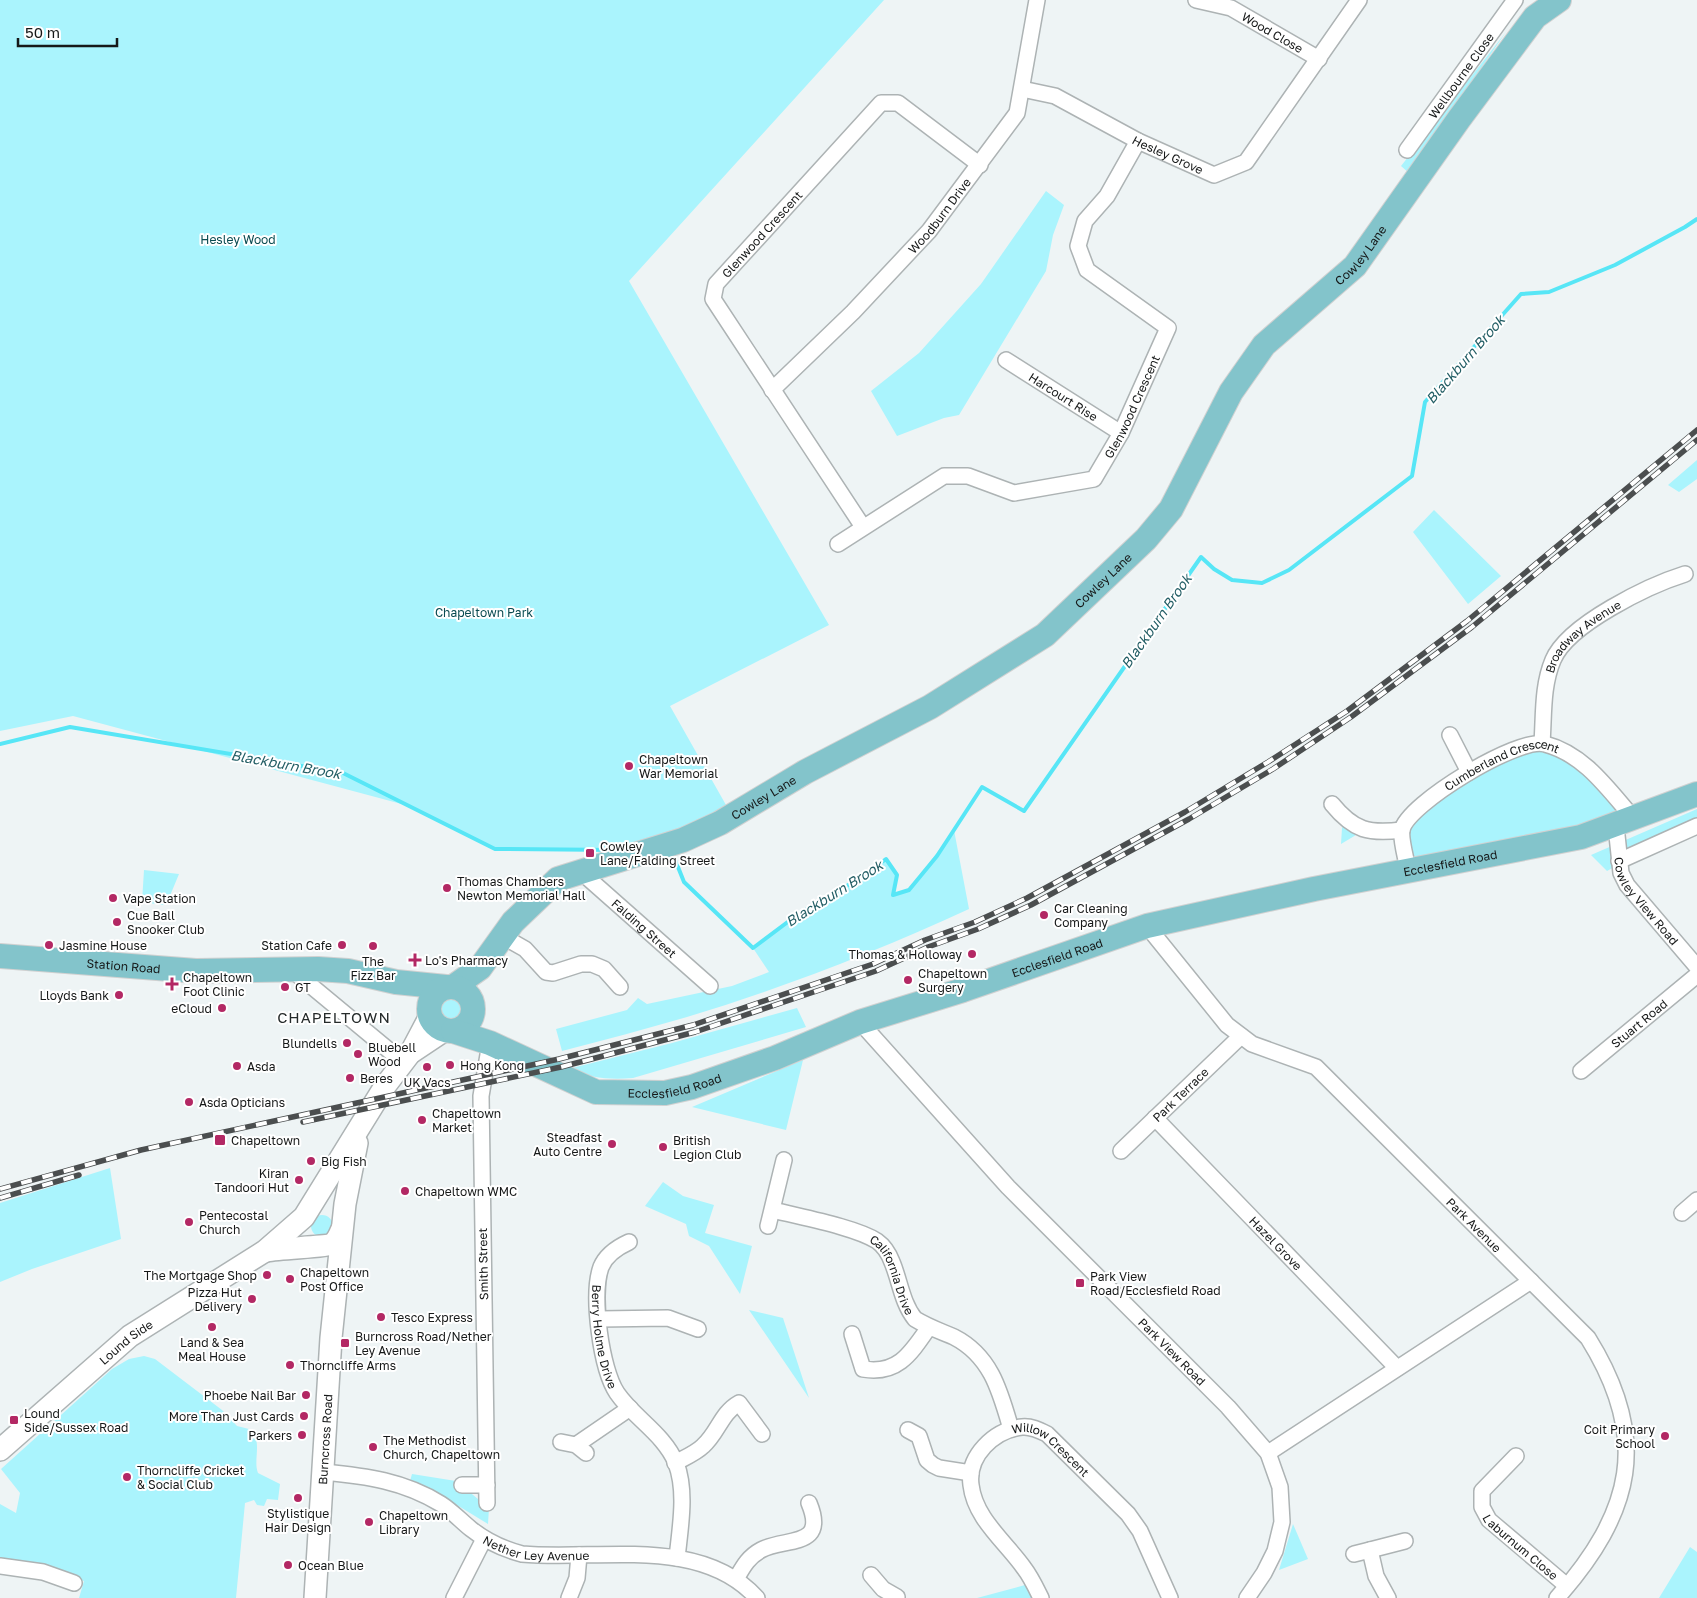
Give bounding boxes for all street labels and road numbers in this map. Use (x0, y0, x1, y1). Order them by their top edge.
street label: Wood Close (1239, 9, 1306, 56)
street label: Wellbourne Close (1425, 30, 1497, 121)
street label: Hesley Grove (1130, 132, 1206, 177)
street label: Woodburn Drive (905, 175, 974, 256)
street label: Glenwood Crescent (718, 187, 805, 281)
street label: Cowley Lane (1331, 222, 1389, 288)
street label: Glenwood Crescent (1100, 352, 1163, 461)
street label: Harcourt Rise (1026, 369, 1101, 424)
street label: Cowley Lane (1071, 549, 1135, 611)
street label: Broadway Avenue (1541, 596, 1623, 675)
street label: Cumberland Crescent (1441, 736, 1562, 794)
street label: Cowley Lane (728, 772, 799, 822)
street label: Ecclesfield Road (1402, 846, 1498, 879)
street label: Cowley View Road (1612, 856, 1682, 948)
street label: Falding Street (609, 895, 680, 961)
street label: Ecclesfield Road (1009, 935, 1105, 980)
street label: Station Road (86, 955, 161, 976)
street label: Stuart Road (1608, 996, 1670, 1051)
street label: Park Terrace (1149, 1064, 1211, 1125)
street label: Ecclesfield Road (627, 1070, 723, 1100)
street label: Park Avenue (1444, 1194, 1505, 1255)
street label: Hazel Grove (1247, 1213, 1306, 1273)
street label: Smith Street (475, 1228, 491, 1300)
street label: California Drive (867, 1231, 918, 1317)
street label: Berry Holme Drive (589, 1284, 621, 1391)
street label: Park View Road (1135, 1314, 1209, 1388)
street label: Lound Side (96, 1316, 155, 1367)
street label: Burncross Road (314, 1393, 335, 1485)
street label: Willow Crescent (1010, 1419, 1093, 1479)
street label: Laburnum Close (1480, 1512, 1561, 1583)
street label: Nether Ley Avenue (481, 1532, 590, 1563)

